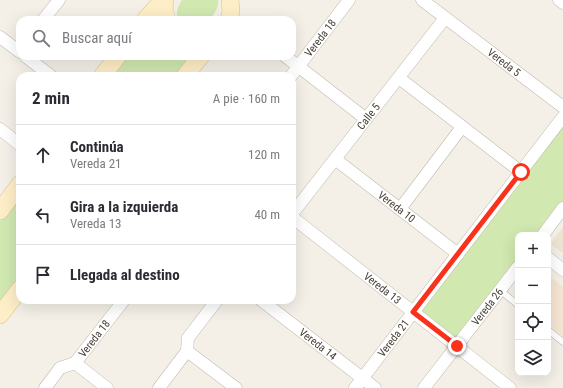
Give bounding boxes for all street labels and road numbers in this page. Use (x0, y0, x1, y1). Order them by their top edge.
street label: Vereda 18 (302, 17, 339, 59)
street label: Vereda 5 (485, 46, 523, 79)
street label: Calle 5 (354, 101, 383, 132)
street label: Vereda 10 (375, 188, 418, 225)
street label: Vereda 13 (361, 269, 404, 307)
street label: Vereda 26 (469, 285, 506, 328)
street label: Vereda 18 (76, 317, 113, 360)
street label: Vereda 21 (375, 317, 412, 359)
street label: Vereda 14 (297, 326, 340, 363)

